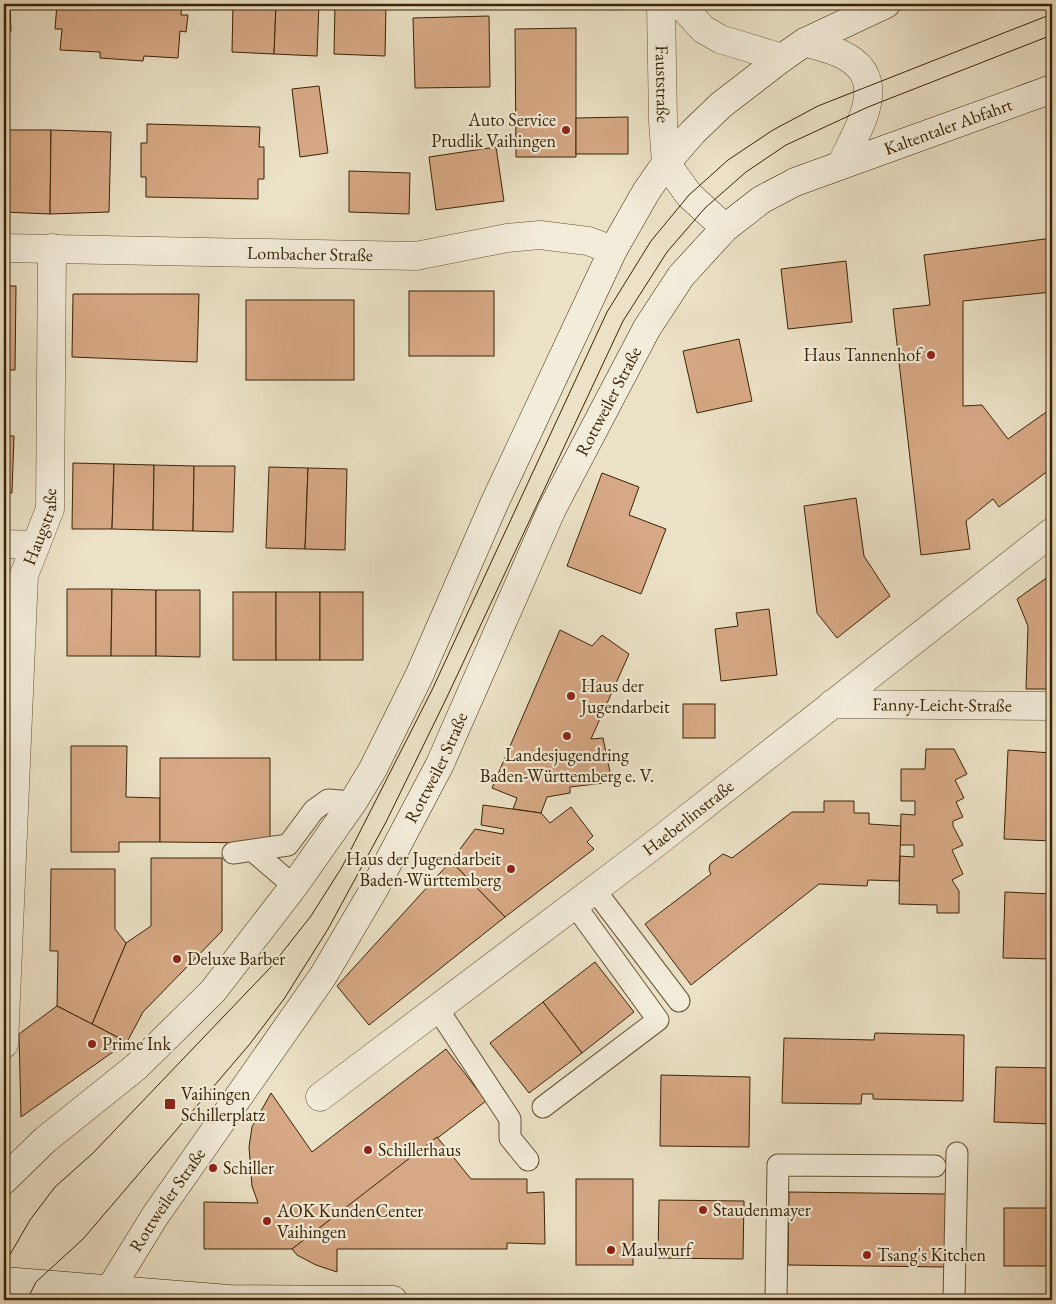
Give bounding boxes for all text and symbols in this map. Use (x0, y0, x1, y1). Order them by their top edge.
street label: Fauststraße (651, 45, 675, 123)
street label: Kaltentaler Abfahrt (881, 92, 1016, 160)
place label: Auto Service Prudlik Vaihingen (431, 108, 556, 152)
marker: Auto Service Prudlik Vaihingen (560, 124, 572, 136)
street label: Lombacher Straße (247, 241, 373, 266)
street label: Rottweiler Straße (570, 342, 646, 460)
place label: Haus Tannenhof (804, 343, 923, 366)
marker: Haus Tannenhof (925, 349, 937, 361)
street label: Haugstraße (17, 488, 61, 568)
place label: Haus der Jugendarbeit (579, 674, 670, 718)
marker: Haus der Jugendarbeit (565, 690, 577, 702)
street label: Fanny-Leicht-Straße (872, 692, 1012, 717)
street label: Rottweiler Straße (399, 708, 472, 827)
marker: Landesjugendring Baden-Württemberg e. V. (561, 730, 573, 742)
place label: Landesjugendring Baden-Württemberg e. V. (480, 743, 654, 787)
street label: Haeberlinstraße (637, 774, 738, 861)
place label: Haus der Jugendarbeit Baden-Württemberg (346, 847, 501, 891)
marker: Haus der Jugendarbeit Baden-Württemberg (505, 863, 517, 875)
place label: Deluxe Barber (187, 947, 285, 970)
marker: Deluxe Barber (171, 953, 183, 965)
place label: Prime Ink (102, 1032, 172, 1055)
marker: Prime Ink (86, 1038, 98, 1050)
place label: Vaihingen Schillerplatz (181, 1082, 265, 1126)
marker: Vaihingen Schillerplatz (163, 1097, 177, 1111)
place label: Schillerhaus (378, 1138, 461, 1161)
street label: Rottweiler Straße (124, 1143, 210, 1256)
marker: Schillerhaus (362, 1144, 374, 1156)
place label: Schiller (223, 1156, 274, 1179)
marker: Schiller (207, 1162, 219, 1174)
place label: Staudenmayer (713, 1198, 811, 1221)
place label: AOK KundenCenter Vaihingen (276, 1199, 423, 1243)
marker: Staudenmayer (697, 1204, 709, 1216)
marker: AOK KundenCenter Vaihingen (261, 1215, 273, 1227)
place label: Maulwurf (621, 1238, 694, 1261)
place label: Tsang's Kitchen (877, 1243, 987, 1266)
marker: Maulwurf (605, 1244, 617, 1256)
marker: Tsang's Kitchen (861, 1249, 873, 1261)

